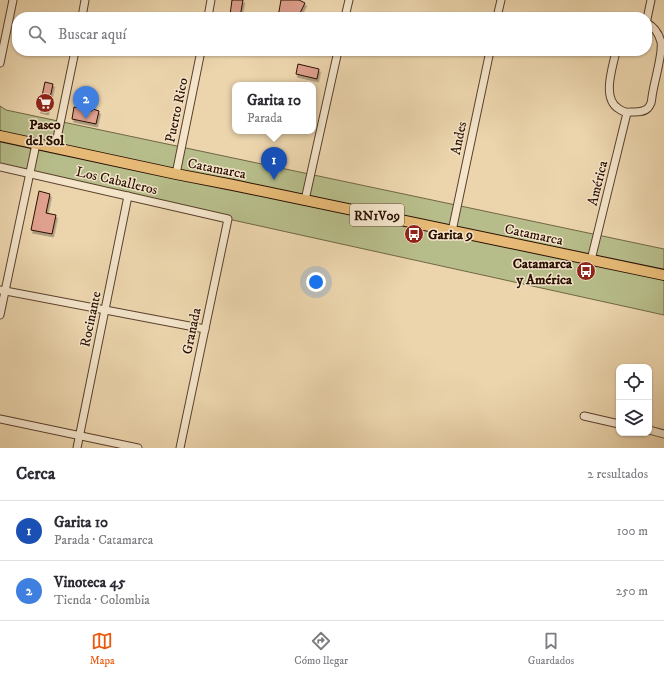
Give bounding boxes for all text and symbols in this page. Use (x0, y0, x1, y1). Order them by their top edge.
search box (12, 12, 652, 56)
icon: search (26, 23, 48, 45)
text: Buscar aquí (58, 25, 126, 44)
street label: Puerto Rico (161, 76, 193, 144)
popup (232, 82, 316, 134)
pin: 2 (73, 86, 99, 119)
text: Garita 10 (247, 91, 301, 110)
supermarket icon: Paseo del Sol (34, 92, 56, 114)
text: Parada (247, 110, 282, 126)
place label: Paseo del Sol (26, 116, 65, 150)
street label: Andes (447, 120, 471, 157)
pin: 1 (261, 147, 287, 180)
street label: Catamarca (186, 154, 248, 183)
street label: América (584, 159, 612, 208)
street label: Los Caballeros (74, 163, 160, 199)
road number: RN1V09 (350, 204, 404, 226)
street label: Catamarca (503, 220, 565, 250)
bus stop icon: Garita 9 (403, 223, 425, 245)
place label: Garita 9 (428, 226, 473, 244)
place label: Catamarca y América (513, 255, 573, 289)
bus stop icon: Catamarca y América (575, 260, 597, 282)
your location (306, 272, 326, 292)
street label: Rocinante (76, 290, 106, 349)
street label: Granada (178, 306, 206, 356)
map controls (616, 364, 652, 436)
button: locate (616, 364, 652, 400)
button: layers (616, 400, 652, 436)
text: Cerca (16, 463, 55, 485)
text: 2 resultados (587, 466, 648, 482)
text: Garita 10 (54, 513, 108, 532)
text: 1 (27, 523, 31, 539)
text: 100 m (617, 523, 648, 539)
text: Parada · Catamarca (54, 532, 153, 548)
text: Vinoteca 45 (54, 573, 125, 592)
text: 2 (26, 583, 32, 599)
text: 250 m (616, 583, 648, 599)
text: Tienda · Colombia (54, 592, 150, 608)
tab: Mapa (90, 630, 115, 668)
tab: Cómo llegar (294, 630, 348, 668)
tab: Guardados (528, 630, 574, 668)

